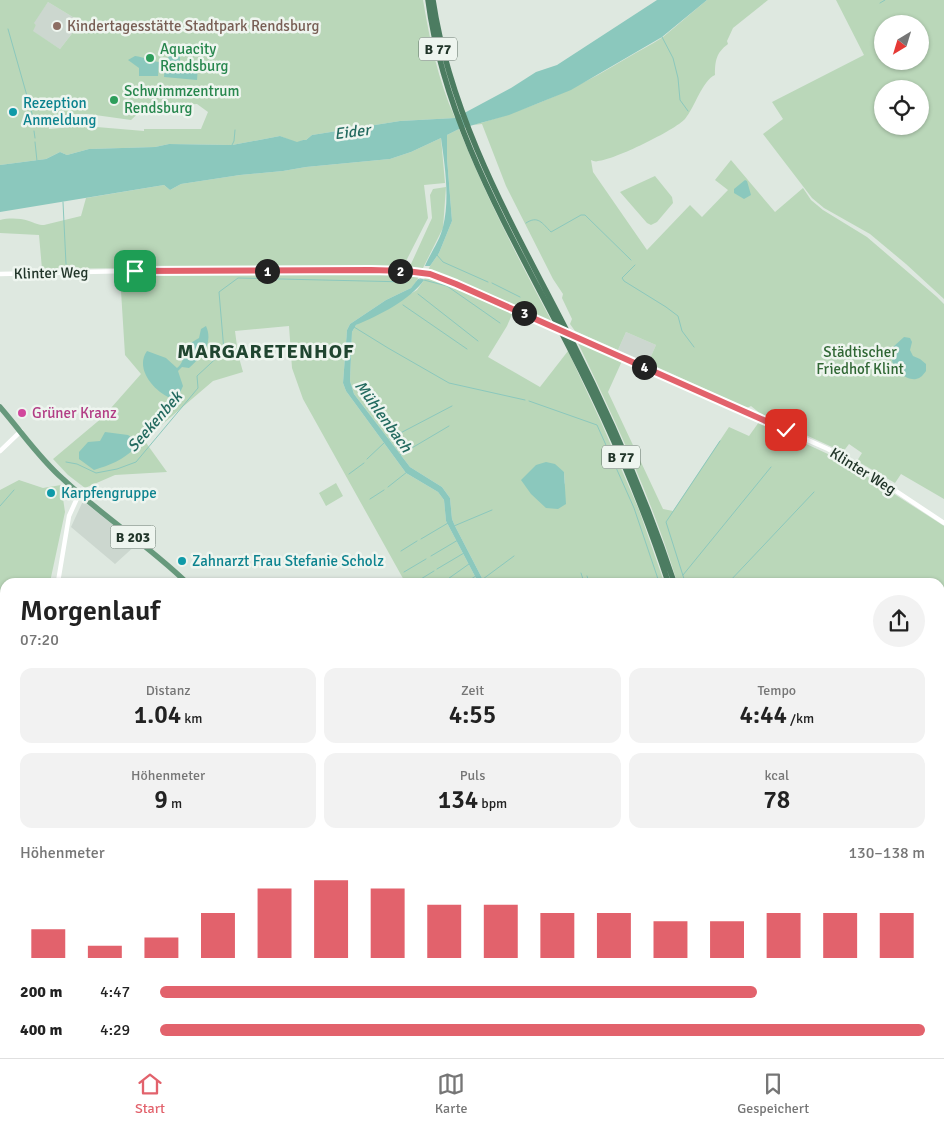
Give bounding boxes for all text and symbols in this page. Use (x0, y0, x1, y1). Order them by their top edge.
north arrow (874, 15, 929, 70)
map controls (874, 15, 929, 135)
place label: Kindertagesstätte Stadtpark Rendsburg (67, 17, 319, 35)
marker: Kindertagesstätte Stadtpark Rendsburg (51, 20, 63, 32)
road number: B 77 (419, 38, 457, 61)
place label: Aquacity Rendsburg (160, 40, 229, 75)
marker: Aquacity Rendsburg (144, 52, 156, 64)
button: locate (874, 80, 929, 135)
place label: Schwimmzentrum Rendsburg (124, 82, 239, 117)
place label: Rezeption Anmeldung (23, 94, 96, 129)
marker: Schwimmzentrum Rendsburg (108, 94, 120, 106)
marker: Rezeption Anmeldung (7, 106, 19, 118)
water label: Eider (333, 120, 373, 144)
pin (114, 250, 156, 292)
icon: arrive (121, 257, 149, 285)
pin: 1 (254, 258, 280, 284)
pin: 2 (388, 258, 412, 284)
street label: Klinter Weg (14, 263, 88, 283)
text: 1 (264, 263, 271, 280)
text: 2 (397, 263, 404, 280)
pin: 3 (512, 300, 536, 326)
text: 3 (521, 305, 528, 322)
district label: MARGARETENHOF (177, 339, 355, 364)
park label: Städtischer Friedhof Klint (816, 343, 904, 378)
pin: 4 (632, 354, 656, 380)
text: 4 (641, 359, 648, 376)
water label: Mühlenbach (350, 377, 417, 458)
water label: Seekenbek (123, 386, 188, 456)
place label: Grüner Kranz (32, 404, 117, 422)
marker: Grüner Kranz (16, 407, 28, 419)
pin (765, 409, 807, 451)
icon: check (772, 416, 800, 444)
street label: Klinter Weg (827, 444, 899, 498)
road number: B 77 (602, 446, 640, 468)
place label: Karpfengruppe (61, 484, 157, 502)
marker: Karpfengruppe (45, 487, 57, 499)
road number: B 203 (110, 526, 156, 548)
place label: Zahnarzt Frau Stefanie Scholz (192, 552, 384, 570)
marker: Zahnarzt Frau Stefanie Scholz (176, 555, 188, 567)
text: Morgenlauf (20, 594, 160, 628)
button: share (873, 595, 925, 647)
text: 07:20 (20, 630, 59, 650)
text: Distanz (146, 682, 191, 699)
text: Zeit (461, 682, 484, 699)
text: Tempo (758, 682, 796, 699)
text: 1.04 (134, 699, 181, 730)
text: 4:55 (449, 699, 496, 730)
text: 4:44 (739, 699, 787, 730)
text: km (181, 710, 202, 727)
text: /km (787, 710, 814, 727)
text: Höhenmeter (131, 767, 205, 784)
text: Puls (460, 767, 485, 784)
text: kcal (765, 767, 789, 784)
text: 9 (154, 784, 168, 815)
text: 134 (438, 784, 478, 815)
text: 78 (763, 784, 790, 815)
text: m (168, 795, 182, 812)
text: bpm (478, 795, 507, 812)
text: Höhenmeter (20, 843, 105, 863)
text: 130–138 m (848, 843, 925, 863)
text: 200 m (20, 982, 62, 1002)
text: 4:47 (100, 982, 130, 1002)
text: 400 m (20, 1020, 62, 1040)
text: 4:29 (100, 1020, 130, 1040)
tab: Start (135, 1070, 165, 1117)
tab: Karte (435, 1070, 467, 1117)
tab: Gespeichert (737, 1070, 809, 1117)

